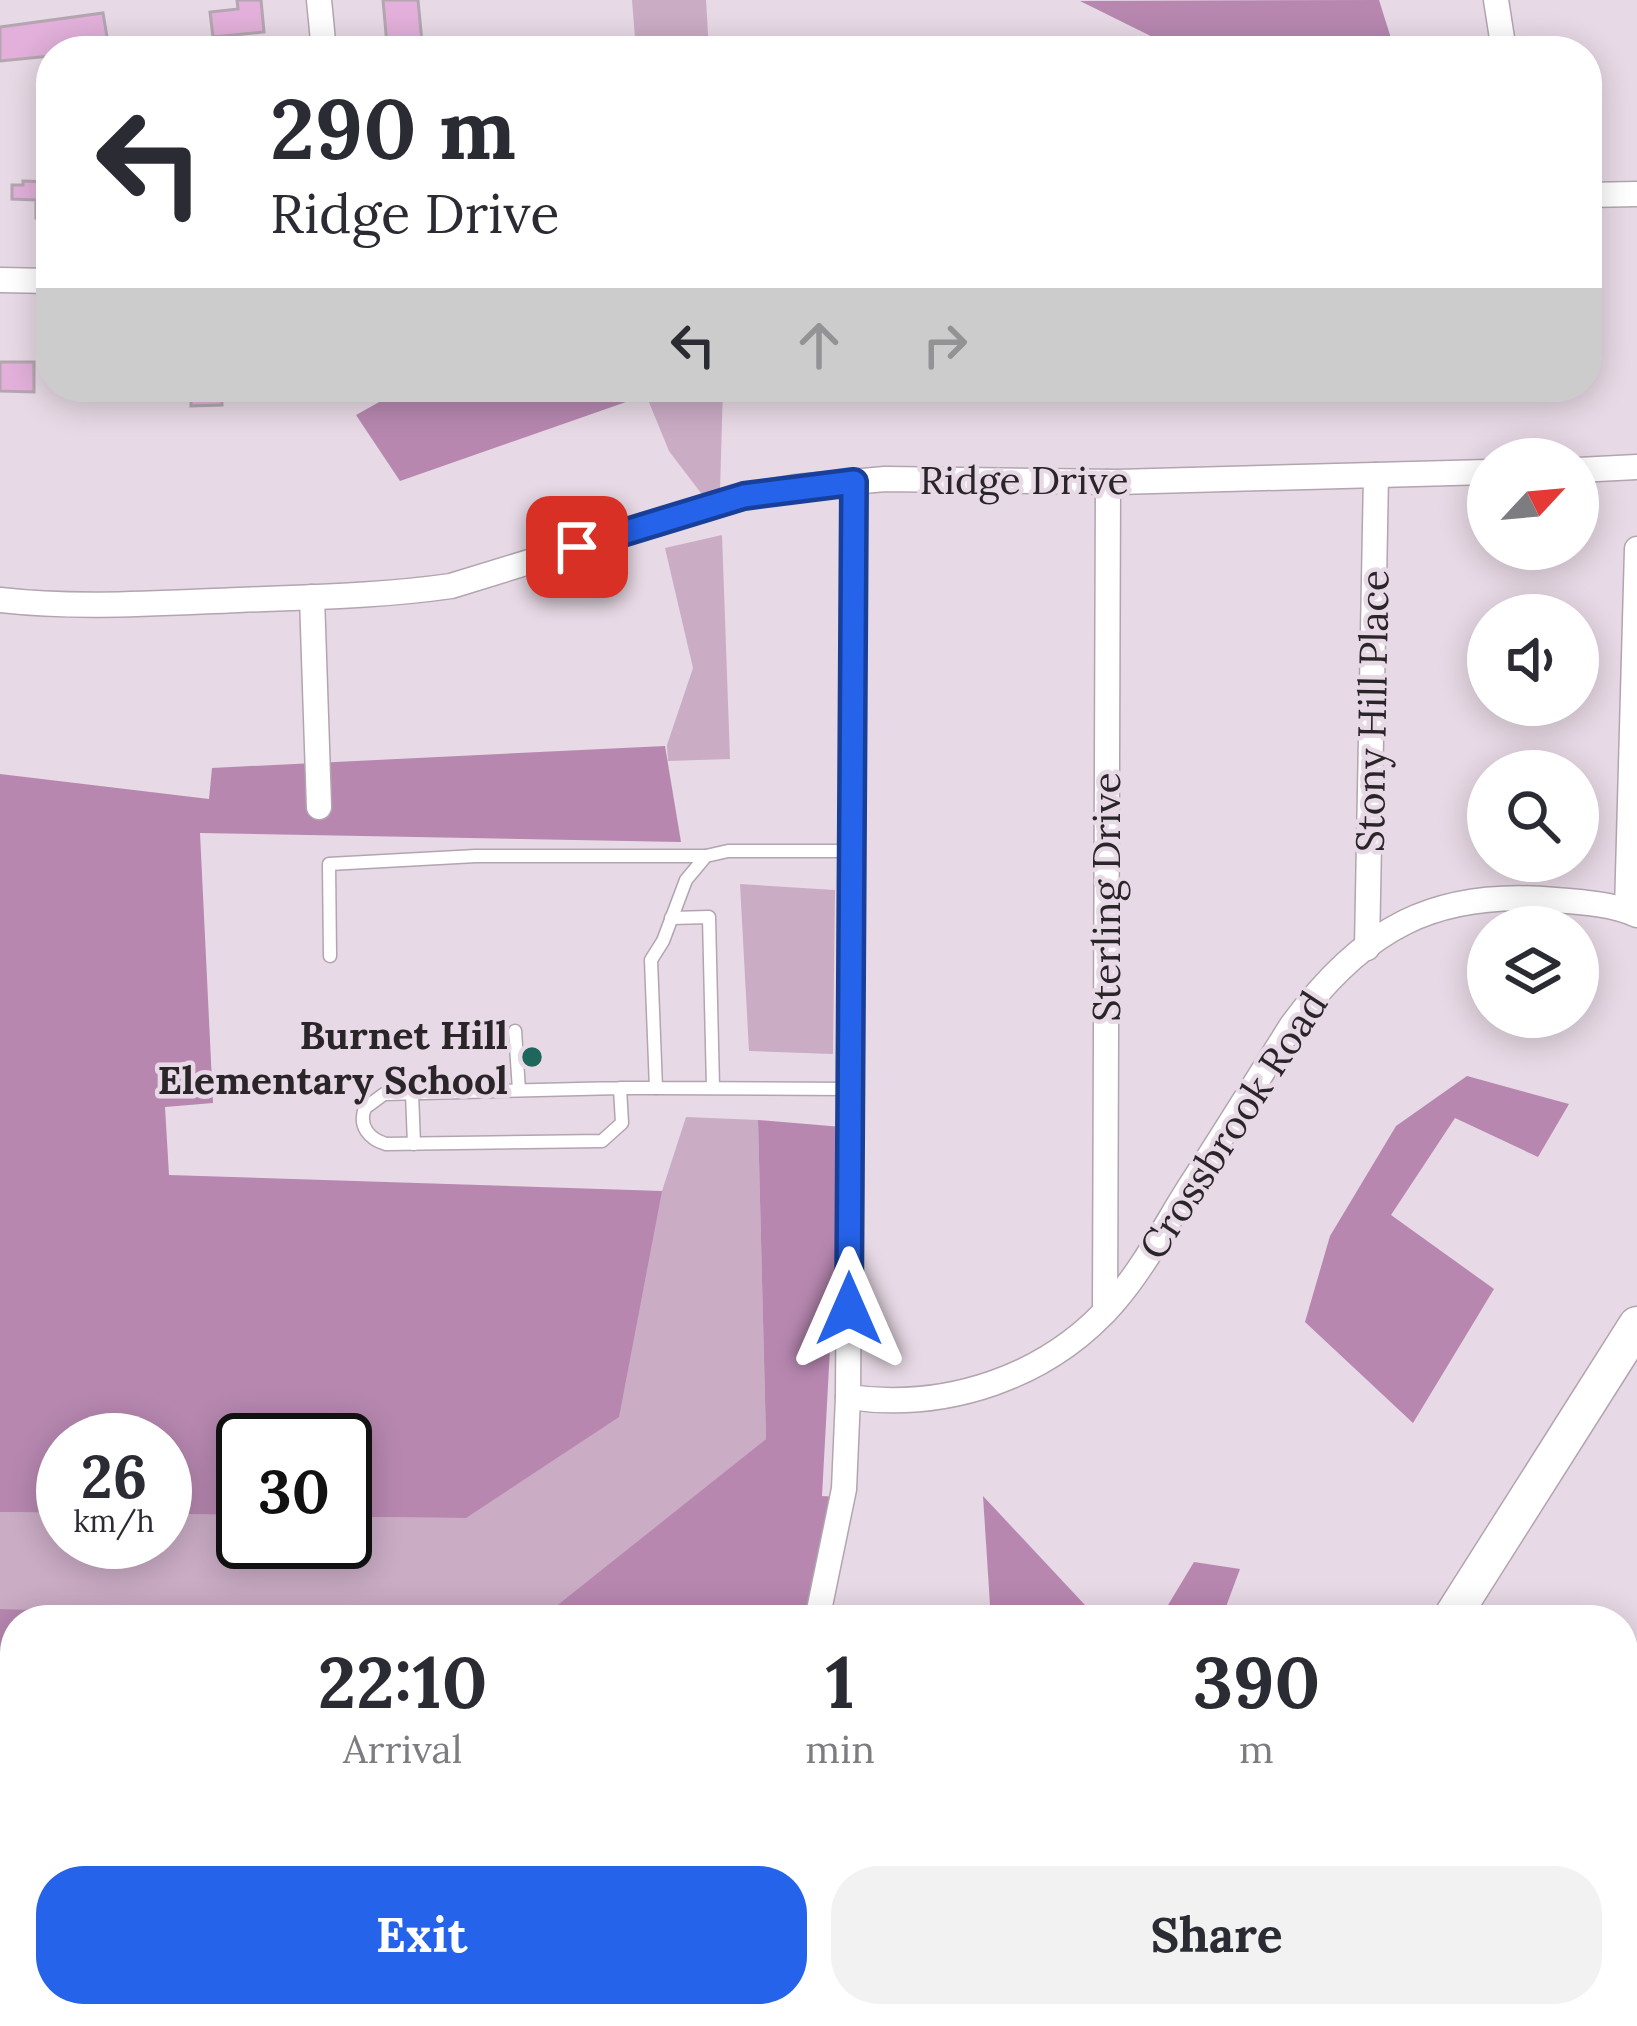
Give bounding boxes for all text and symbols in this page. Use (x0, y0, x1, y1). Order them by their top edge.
text: 290 m (270, 74, 516, 182)
icon: left (72, 84, 228, 240)
text: Ridge Drive (270, 179, 560, 248)
icon: left (660, 312, 726, 378)
icon: ahead (786, 312, 852, 378)
icon: right (912, 312, 978, 378)
north arrow (1467, 438, 1599, 570)
map controls (1467, 438, 1599, 1038)
street label: Ridge Drive (919, 455, 1129, 505)
pin (526, 496, 628, 598)
icon: arrive (544, 514, 610, 580)
street label: Stony Hill Place (1345, 569, 1399, 853)
button: sound (1467, 594, 1599, 726)
button: search (1467, 750, 1599, 882)
street label: Sterling Drive (1081, 772, 1131, 1022)
button: layers (1467, 906, 1599, 1038)
street label: Crossbrook Road (1128, 982, 1338, 1268)
place label: Burnet Hill Elementary School (158, 1010, 508, 1105)
marker: Burnet Hill Elementary School (519, 1044, 545, 1070)
position arrow (786, 1246, 912, 1372)
speed limit sign: 30 (216, 1413, 372, 1569)
text: 26 (81, 1438, 147, 1514)
text: km/h (73, 1502, 155, 1540)
text: 22:10 (318, 1636, 488, 1728)
text: 1 (825, 1636, 855, 1728)
text: 390 (1193, 1636, 1320, 1728)
text: Arrival (343, 1724, 462, 1774)
text: min (805, 1724, 875, 1774)
text: m (1239, 1724, 1274, 1774)
button: Exit (36, 1866, 807, 2004)
button: Share (831, 1866, 1602, 2004)

